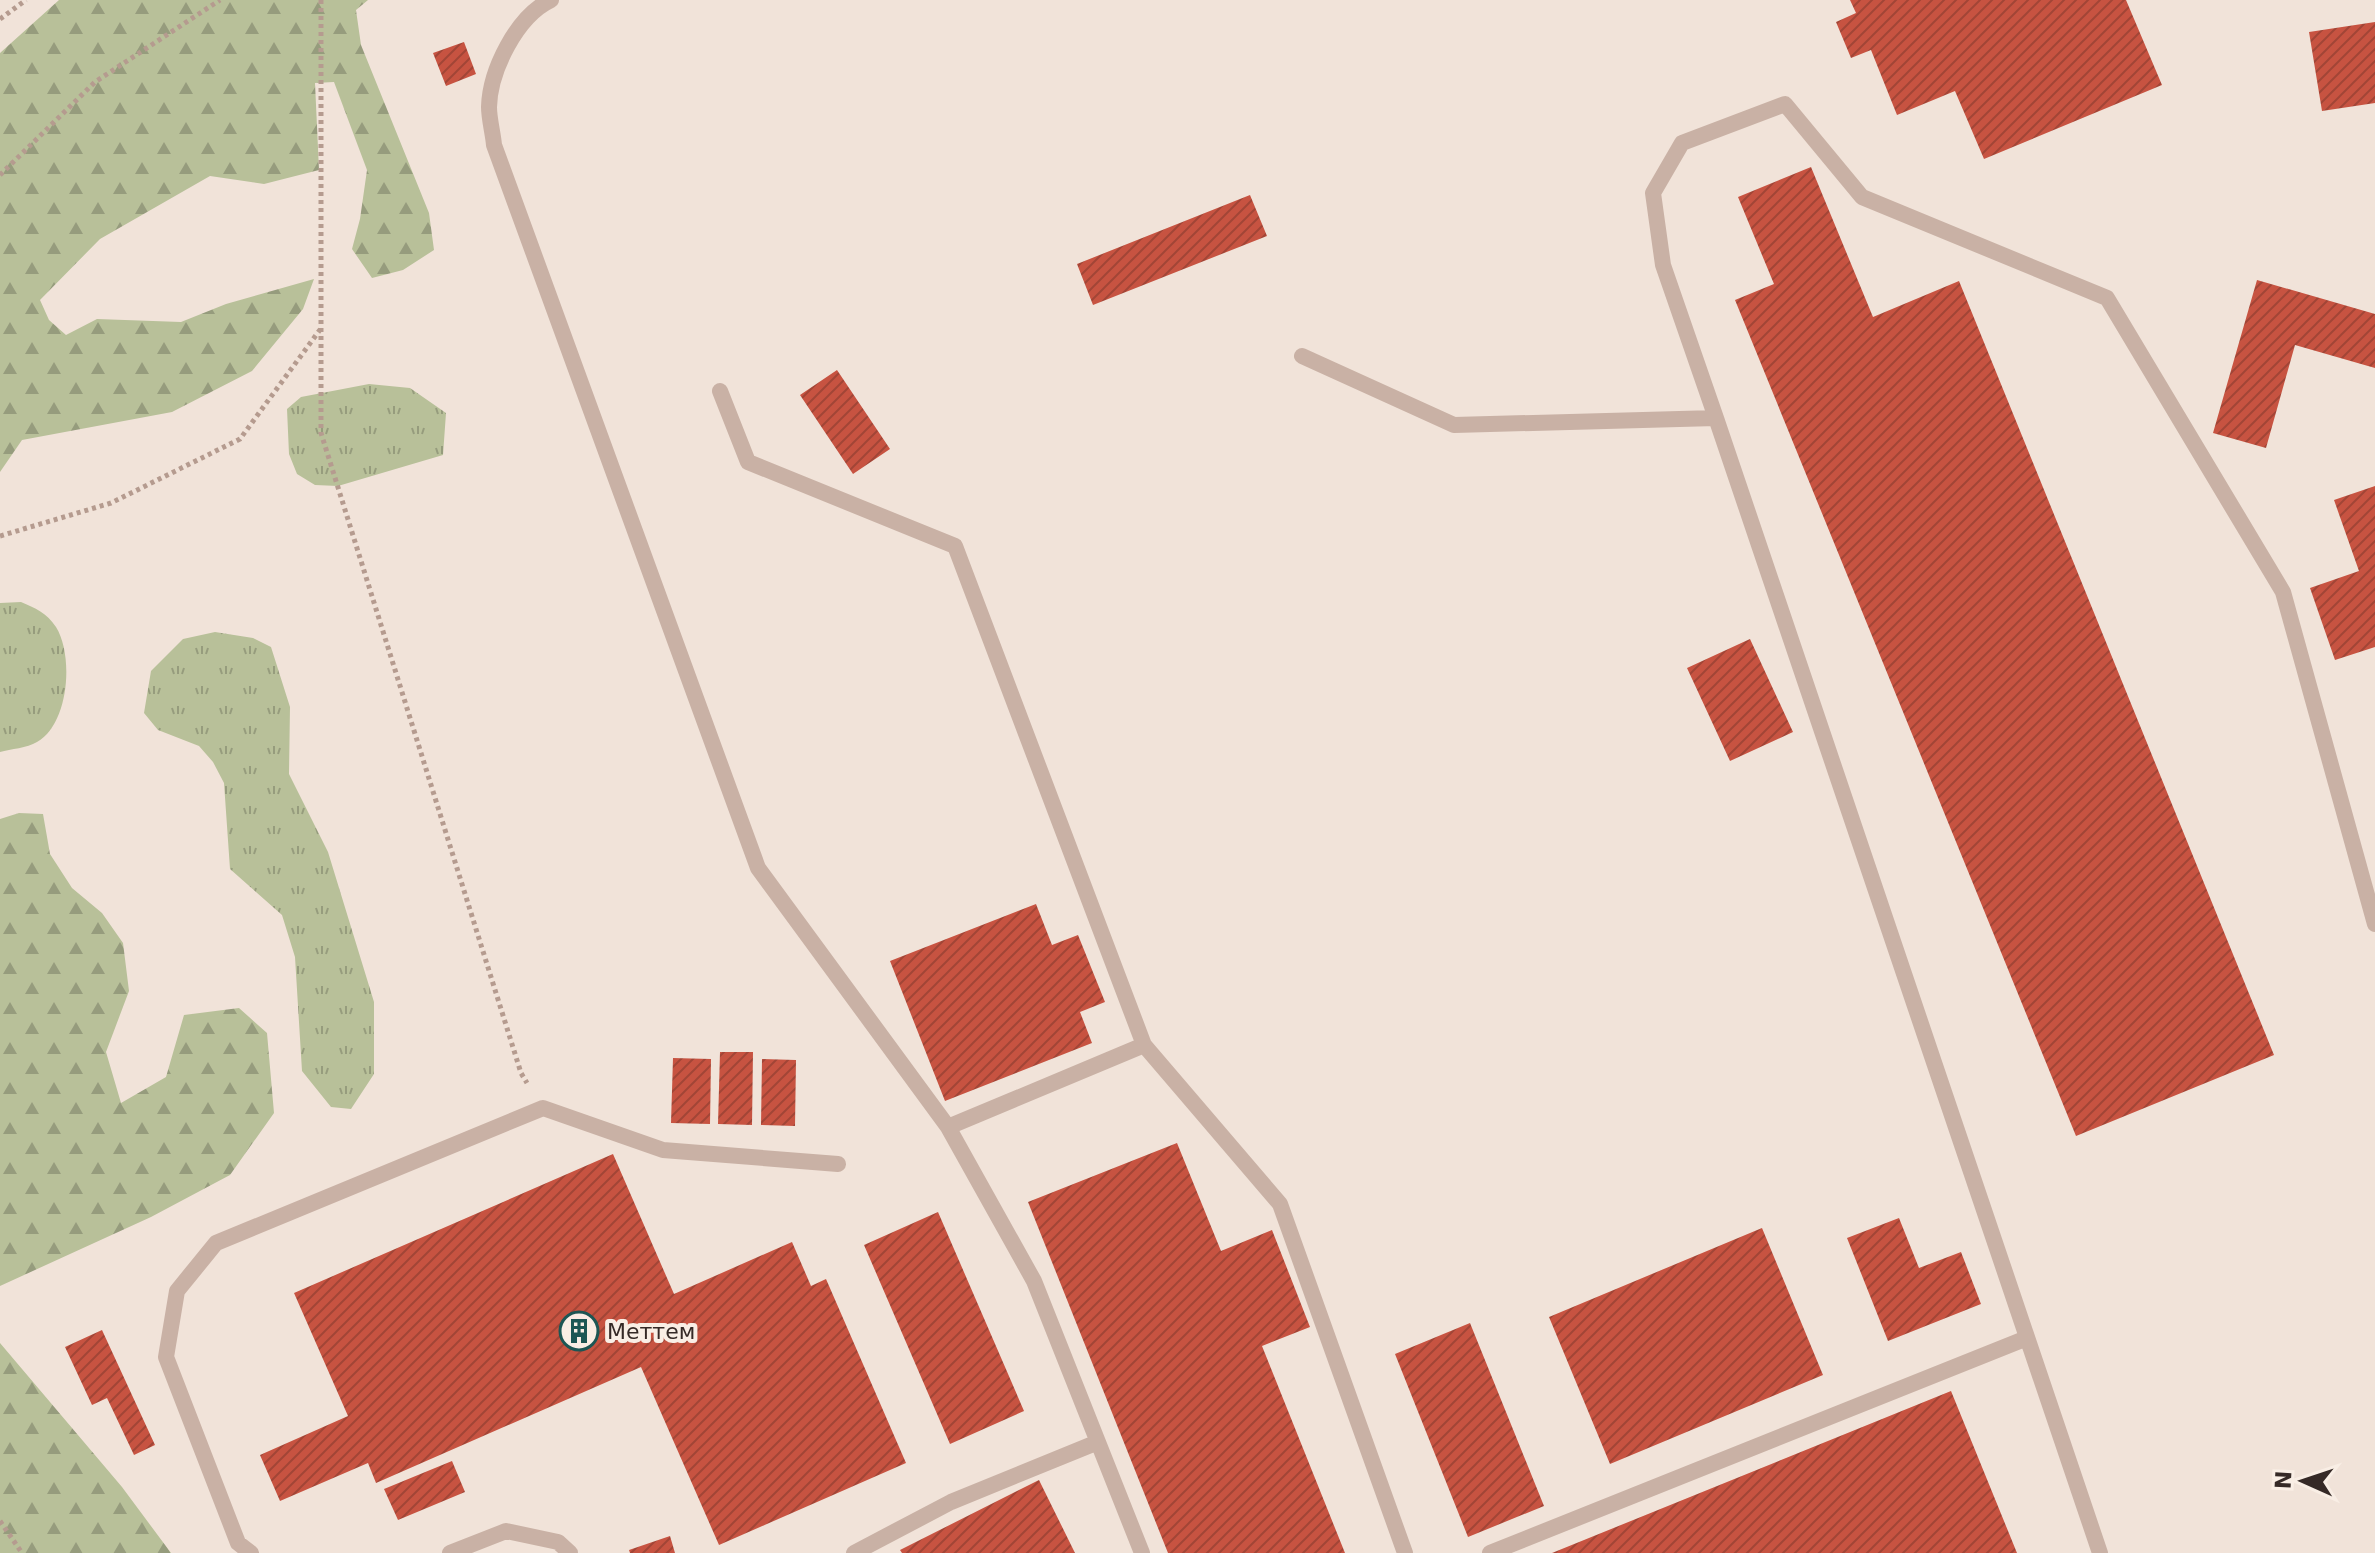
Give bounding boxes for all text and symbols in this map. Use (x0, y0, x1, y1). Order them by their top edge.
building icon: Меттем (558, 1310, 600, 1352)
place label: Меттем (607, 1319, 695, 1344)
north arrow (2263, 1441, 2343, 1521)
text: N (2271, 1470, 2296, 1490)

